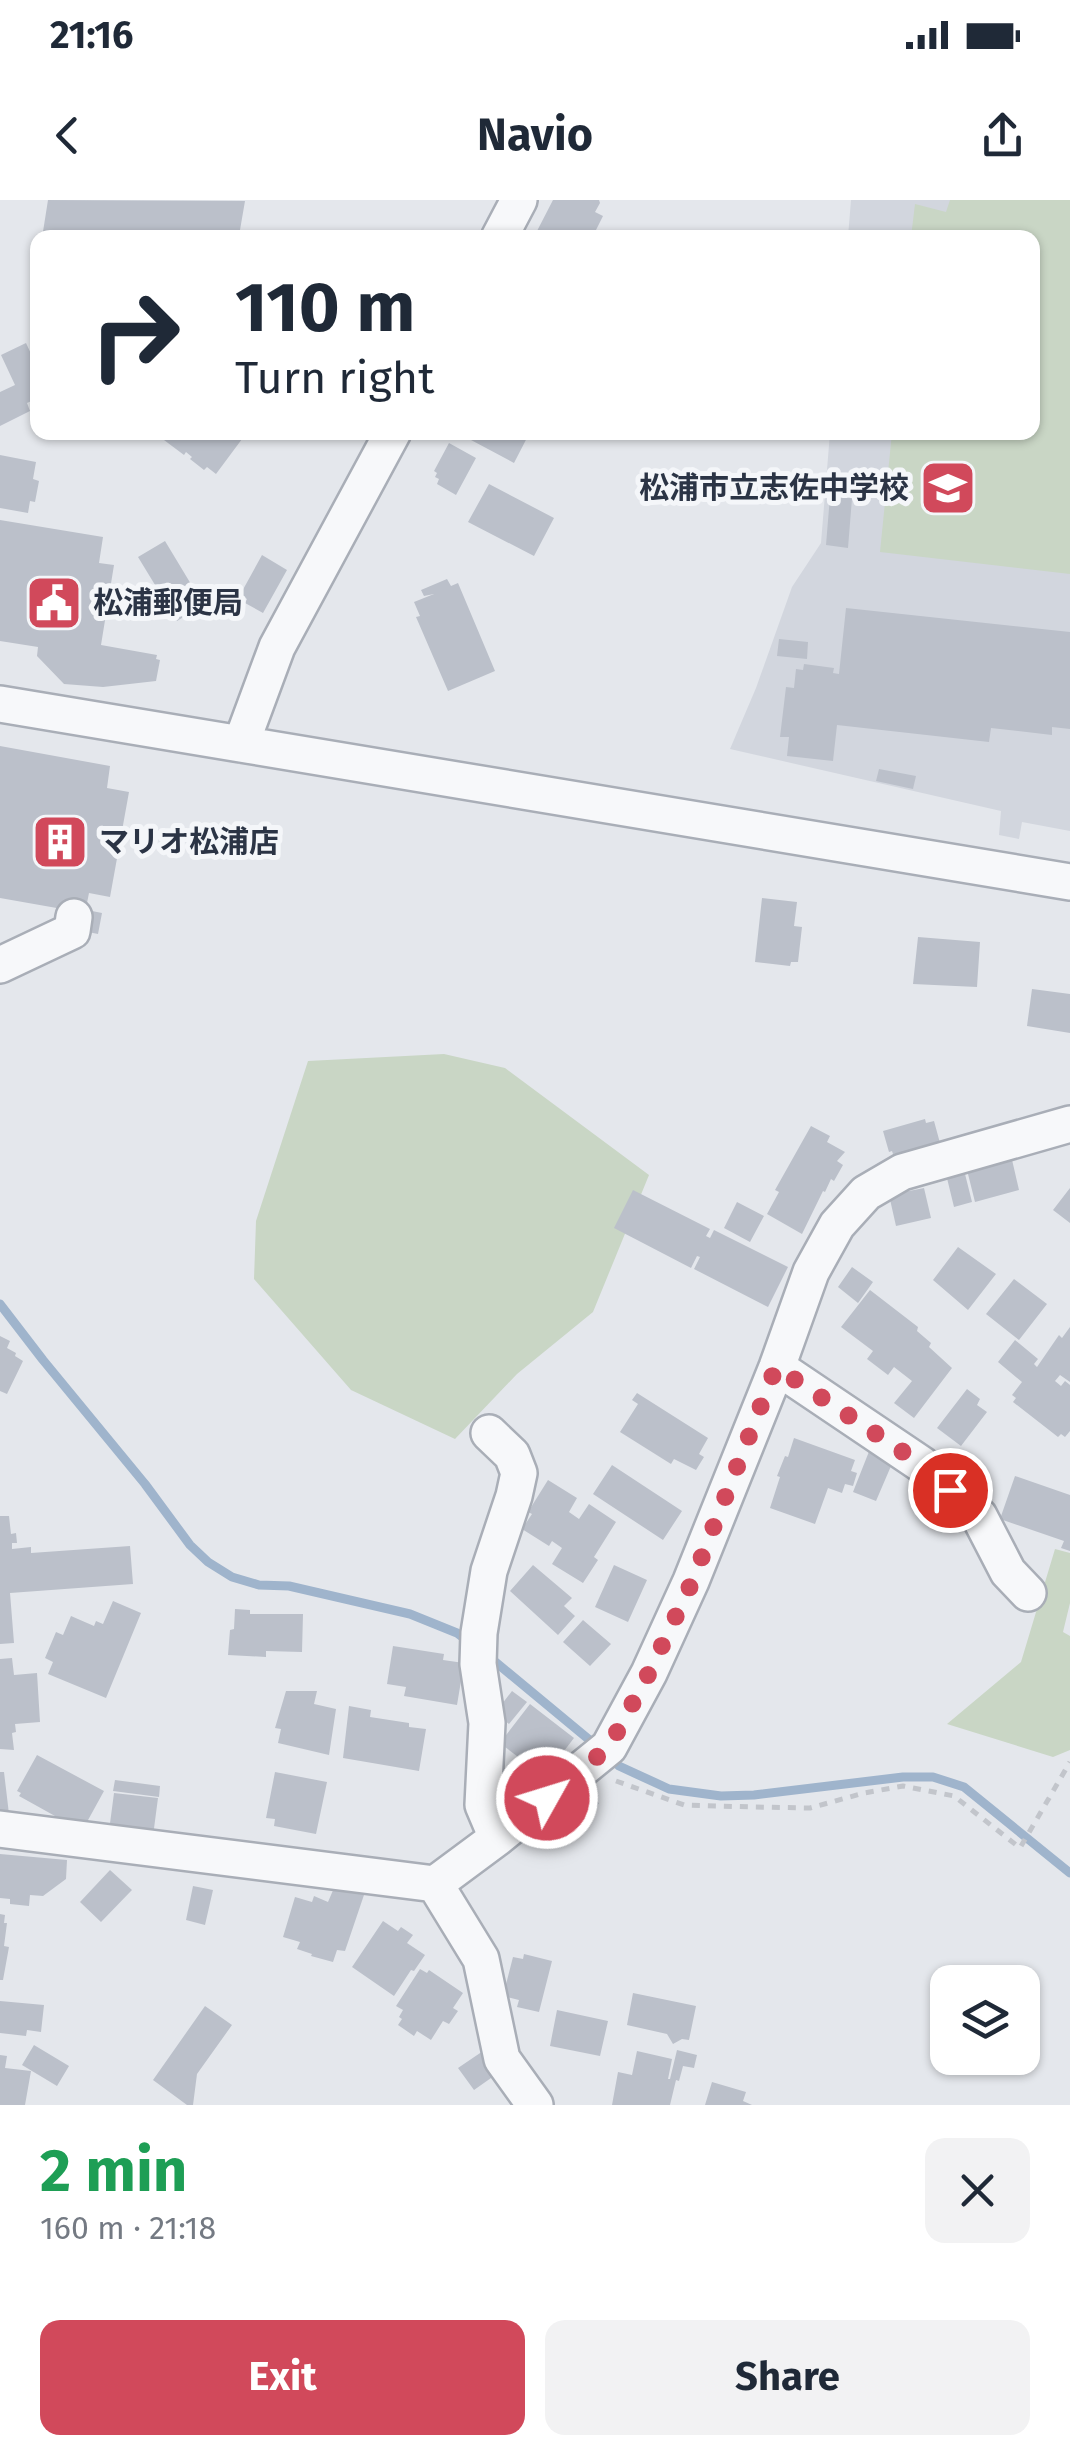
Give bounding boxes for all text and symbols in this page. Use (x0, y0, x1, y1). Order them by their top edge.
text: 21:16 (50, 12, 133, 58)
icon: back (40, 108, 95, 163)
text: Navio (477, 108, 593, 162)
icon: share (975, 108, 1030, 163)
text: 110 m (235, 266, 415, 350)
icon: right (70, 270, 200, 400)
text: Turn right (235, 351, 434, 405)
school or university icon: 松浦市立志佐中学校 (918, 458, 978, 518)
place label: 松浦市立志佐中学校 (639, 470, 909, 506)
public building icon: 松浦郵便局 (24, 573, 84, 633)
place label: 松浦郵便局 (93, 585, 243, 621)
building icon: マリオ松浦店 (30, 812, 90, 872)
place label: マリオ松浦店 (99, 824, 279, 860)
pin (908, 1448, 993, 1533)
icon: arrive (923, 1463, 978, 1518)
position arrow (495, 1746, 599, 1850)
map controls (930, 1965, 1040, 2075)
button: layers (930, 1965, 1040, 2075)
text: 2 min (40, 2135, 187, 2207)
button: close (925, 2138, 1030, 2243)
text: 160 m · 21:18 (40, 2209, 216, 2247)
button: Exit (40, 2320, 525, 2435)
button: Share (545, 2320, 1030, 2435)

